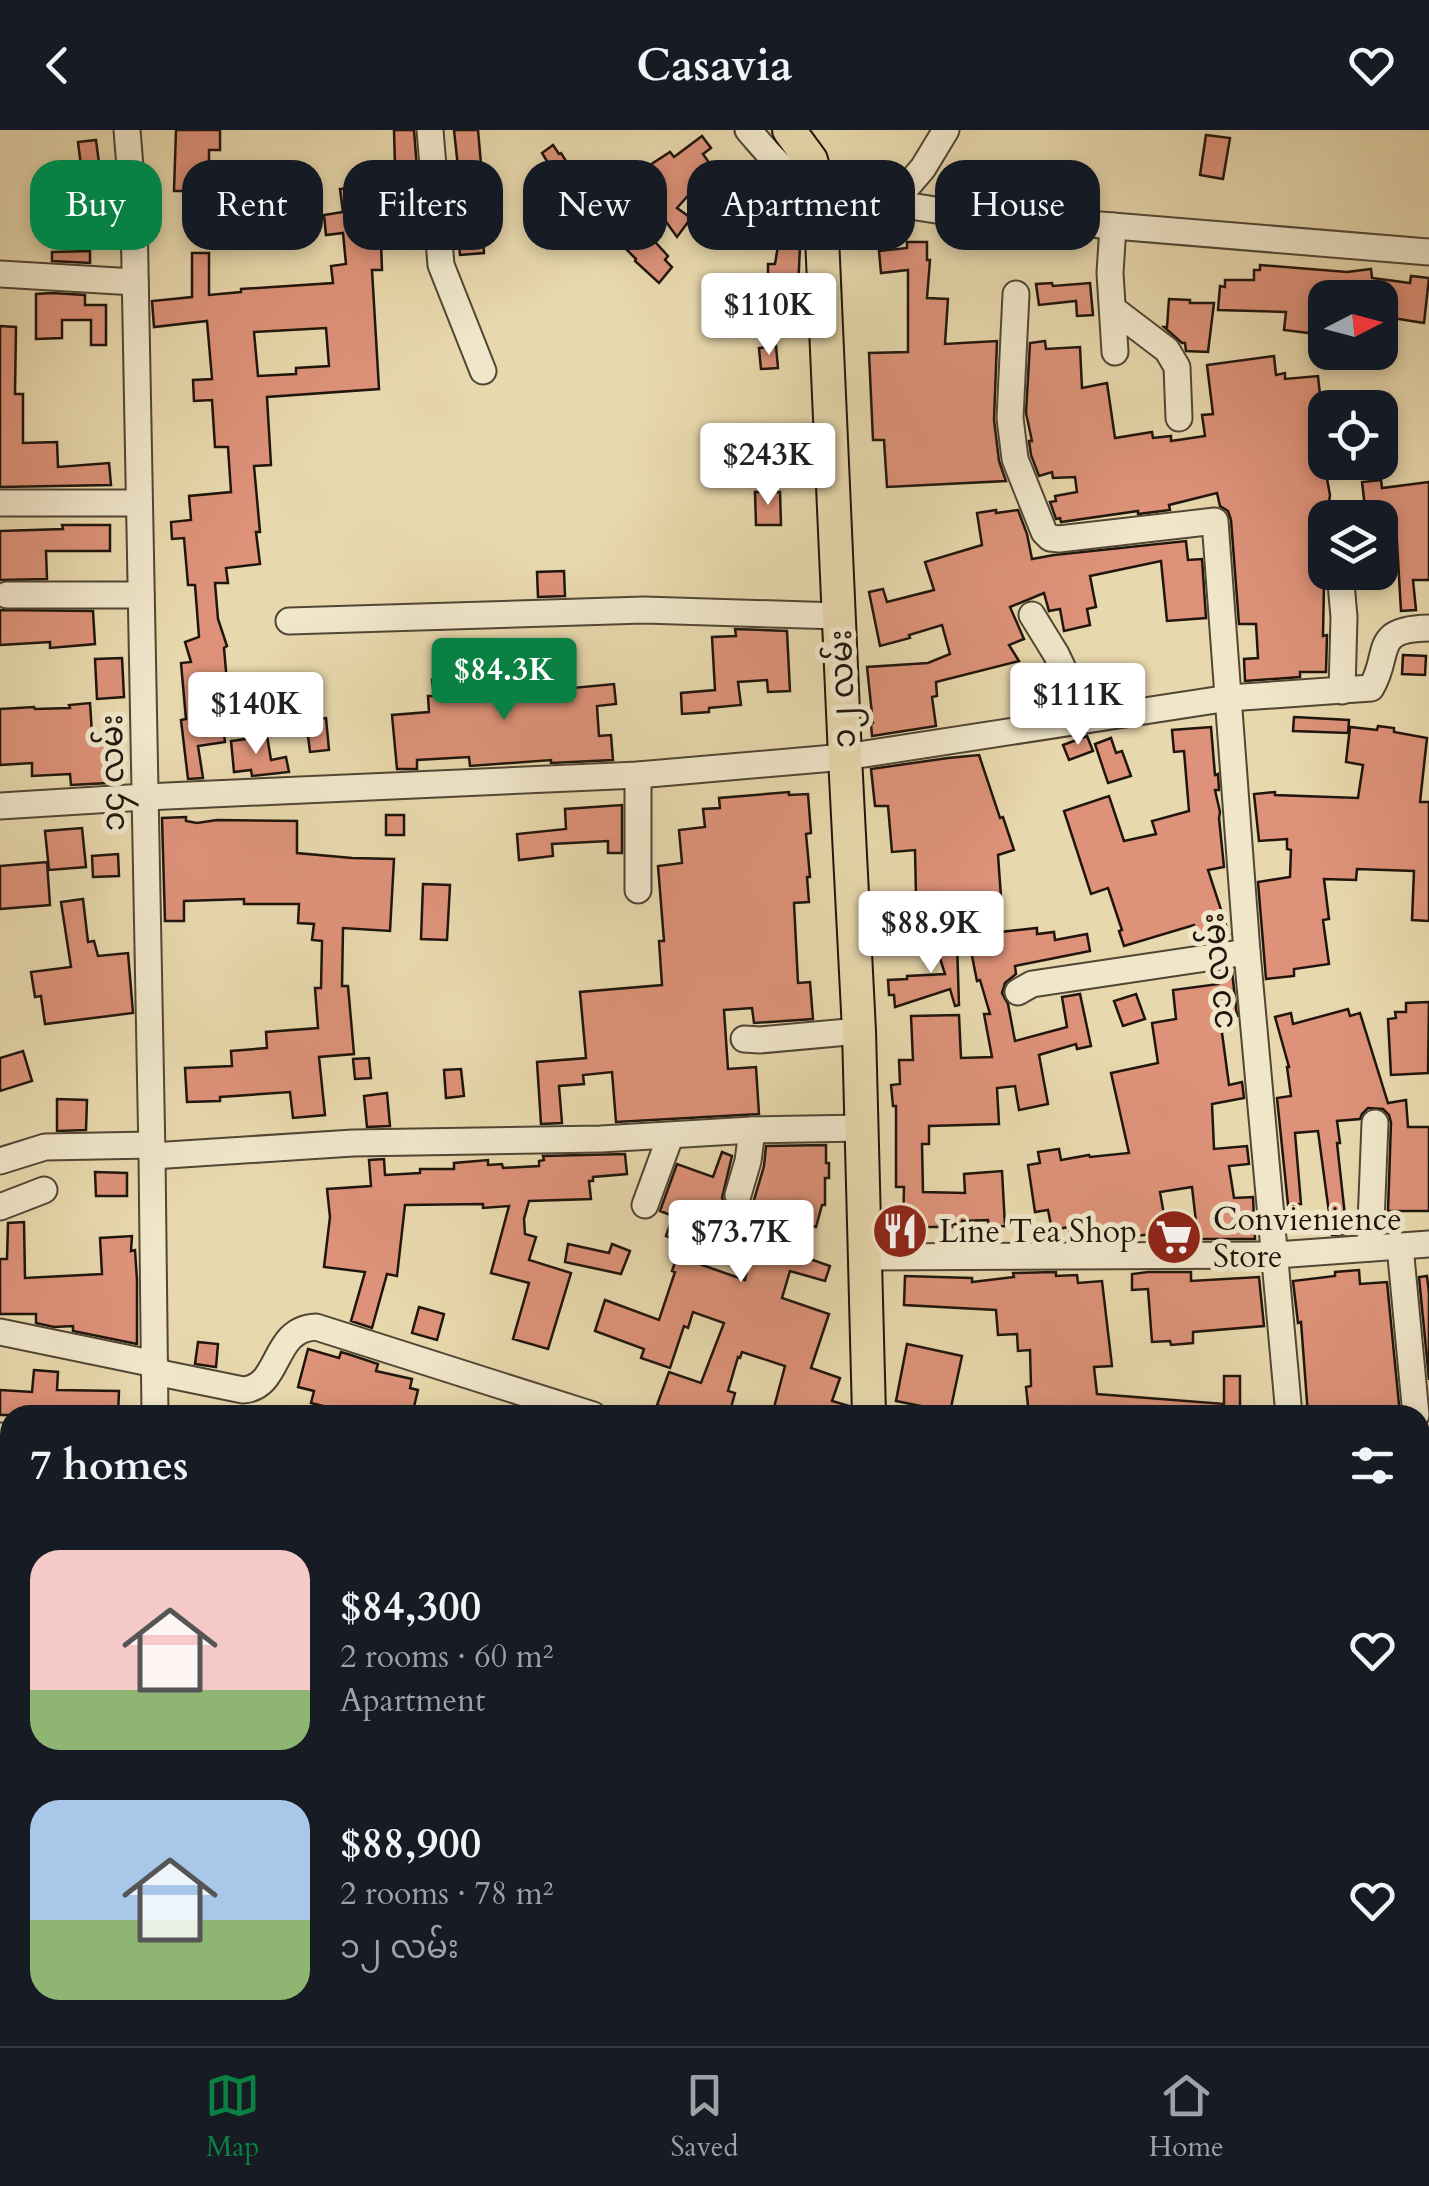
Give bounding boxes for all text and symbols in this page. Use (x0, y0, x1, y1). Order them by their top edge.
text: Casavia (636, 35, 793, 96)
icon: back (30, 38, 85, 93)
icon: heart (1344, 38, 1399, 93)
chip: Buy (30, 160, 162, 250)
chip: Rent (182, 160, 323, 250)
chip: Filters (343, 160, 503, 250)
chip: New (523, 160, 667, 250)
chip: Apartment (687, 160, 915, 250)
chip: House (935, 160, 1100, 250)
pin: $110K (699, 273, 839, 358)
north arrow (1308, 280, 1398, 370)
map controls (1308, 280, 1398, 590)
text: $110K (723, 283, 815, 327)
button: locate (1308, 390, 1398, 480)
pin: $243K (698, 423, 838, 508)
text: $243K (722, 433, 814, 477)
button: layers (1308, 500, 1398, 590)
street label: ၁၂ လမ်း (817, 629, 870, 749)
pin: $84.3K (423, 638, 585, 723)
text: $84.3K (454, 648, 554, 692)
pin: $111K (1008, 663, 1148, 748)
pin: $140K (186, 672, 326, 757)
text: $111K (1032, 673, 1124, 717)
text: $140K (210, 682, 302, 726)
street label: ၁၄ လမ်း (88, 714, 139, 832)
pin: $88.9K (850, 891, 1012, 976)
text: $88.9K (881, 901, 981, 945)
street label: ၁၁ လမ်း (1189, 911, 1245, 1031)
place label: Convienience Store (1213, 1198, 1402, 1279)
pin: $73.7K (660, 1200, 822, 1285)
restaurant icon: Line Tea Shop (870, 1201, 930, 1261)
supermarket icon: Convienience Store (1144, 1207, 1204, 1267)
text: $73.7K (691, 1210, 791, 1254)
place label: Line Tea Shop (939, 1210, 1137, 1254)
text: 7 homes (30, 1437, 188, 1494)
icon: filters (1345, 1438, 1400, 1493)
text: $84,300 (340, 1578, 481, 1635)
icon: home (110, 1590, 230, 1710)
icon: heart (1345, 1623, 1400, 1678)
text: 2 rooms · 60 m² (340, 1635, 553, 1679)
text: Apartment (340, 1679, 485, 1723)
text: $88,900 (340, 1815, 481, 1872)
icon: home (110, 1840, 230, 1960)
text: 2 rooms · 78 m² (340, 1872, 553, 1916)
icon: heart (1345, 1873, 1400, 1928)
text: ၁၂ လမ်း (340, 1926, 459, 1970)
tab: Map (205, 2068, 260, 2166)
tab: Saved (671, 2068, 738, 2166)
tab: Home (1149, 2068, 1224, 2166)

